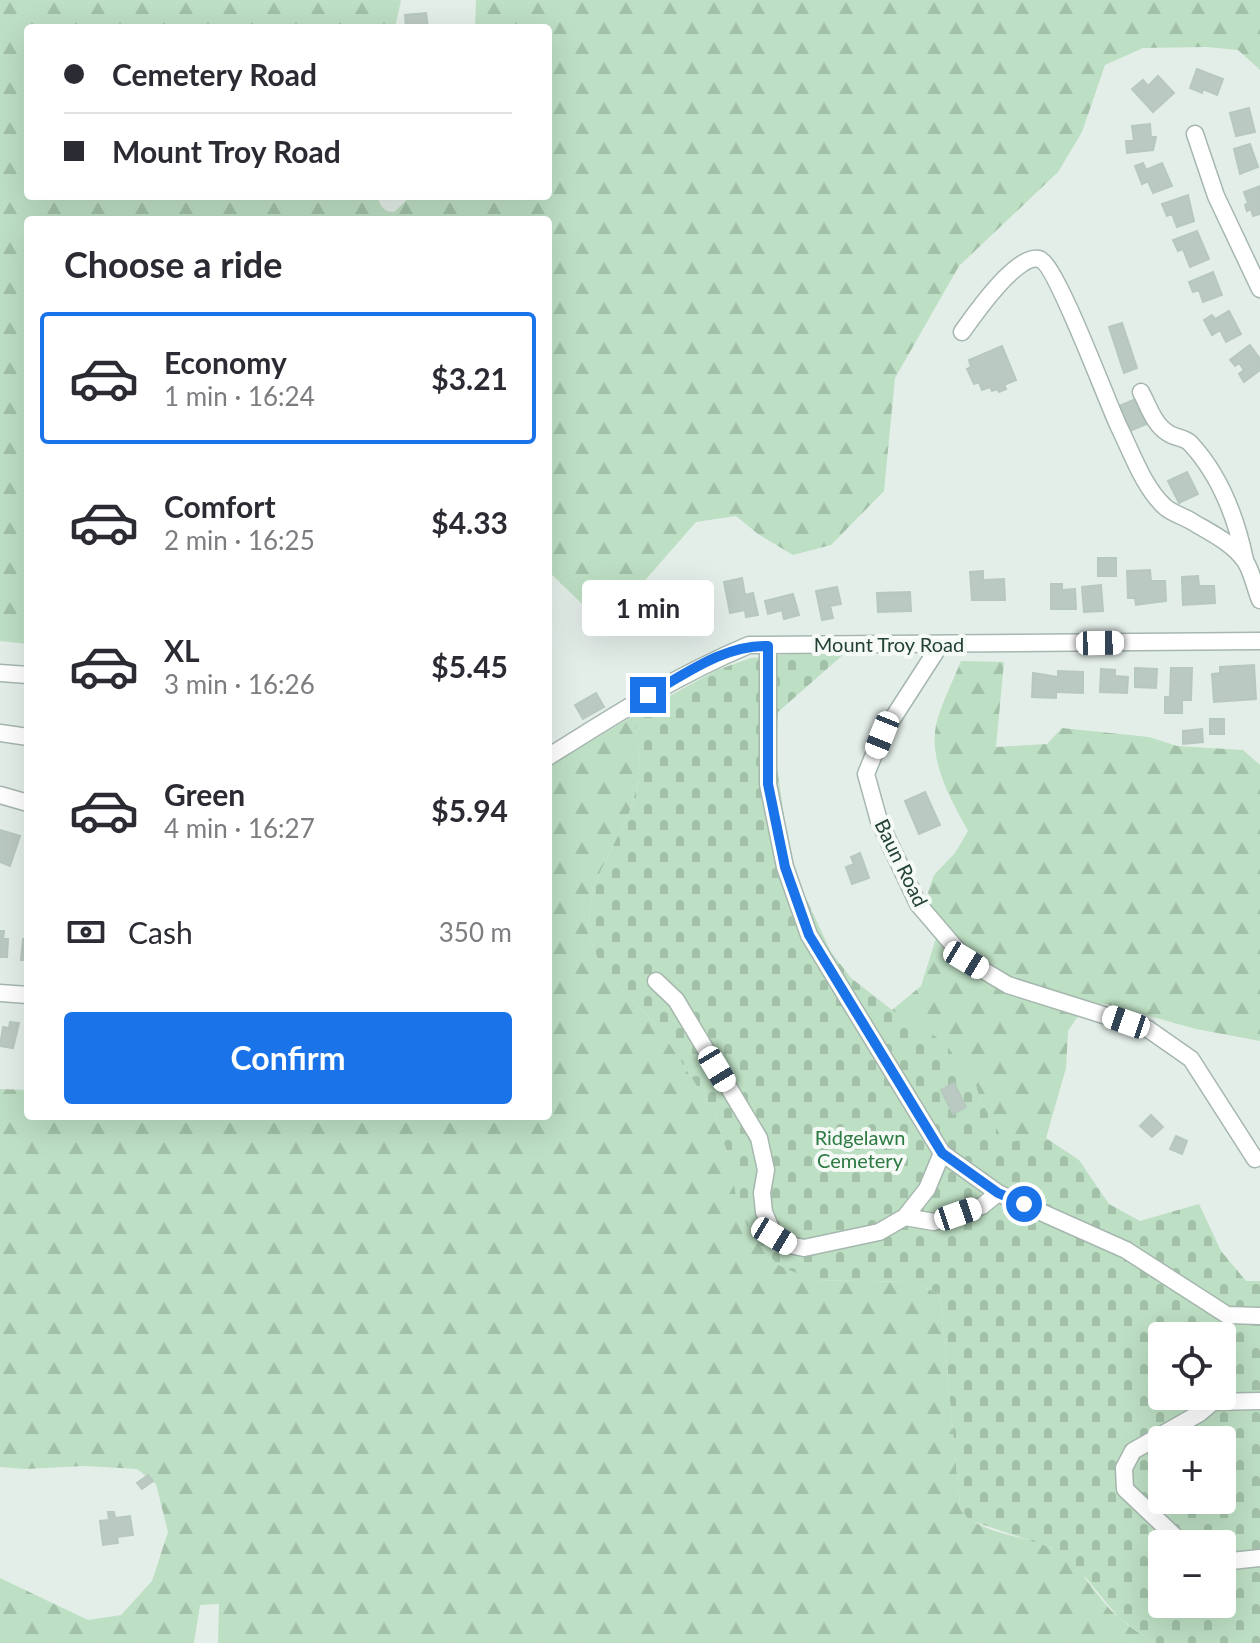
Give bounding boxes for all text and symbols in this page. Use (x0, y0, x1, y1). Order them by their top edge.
text: Cemetery Road (112, 56, 317, 92)
text: Mount Troy Road (112, 133, 341, 169)
text: Choose a ride (64, 242, 283, 286)
icon: car (68, 342, 140, 414)
text: Economy (164, 344, 287, 380)
text: $3.21 (431, 360, 508, 396)
text: 1 min · 16:24 (164, 380, 315, 412)
icon: car (68, 486, 140, 558)
text: Comfort (164, 488, 276, 524)
text: $4.33 (431, 504, 508, 540)
text: 2 min · 16:25 (164, 524, 315, 556)
callout: 1 min (582, 579, 714, 635)
text: 1 min (616, 592, 680, 624)
icon: car (68, 630, 140, 702)
car (1076, 631, 1124, 655)
text: XL (164, 632, 200, 668)
street label: Mount Troy Road (814, 632, 964, 656)
text: $5.45 (431, 648, 508, 684)
text: 3 min · 16:26 (164, 668, 315, 700)
route end (630, 677, 666, 713)
car (862, 708, 902, 762)
icon: car (68, 774, 140, 846)
text: Green (164, 776, 245, 812)
text: $5.94 (431, 792, 508, 828)
text: 4 min · 16:27 (164, 812, 315, 844)
street label: Baun Road (870, 815, 933, 910)
icon: cash (64, 910, 108, 954)
text: Cash (128, 914, 193, 950)
text: 350 m (439, 916, 512, 948)
car (939, 937, 993, 983)
car (1099, 1003, 1153, 1041)
button: Confirm (64, 1012, 512, 1104)
car (694, 1042, 740, 1096)
park label: Ridgelawn Cemetery (815, 1125, 905, 1172)
route start (1006, 1186, 1042, 1222)
car (931, 1195, 985, 1233)
car (747, 1213, 801, 1259)
map controls (1148, 1322, 1236, 1618)
button: locate (1148, 1322, 1236, 1410)
button: + (1148, 1426, 1236, 1514)
button: − (1148, 1530, 1236, 1618)

